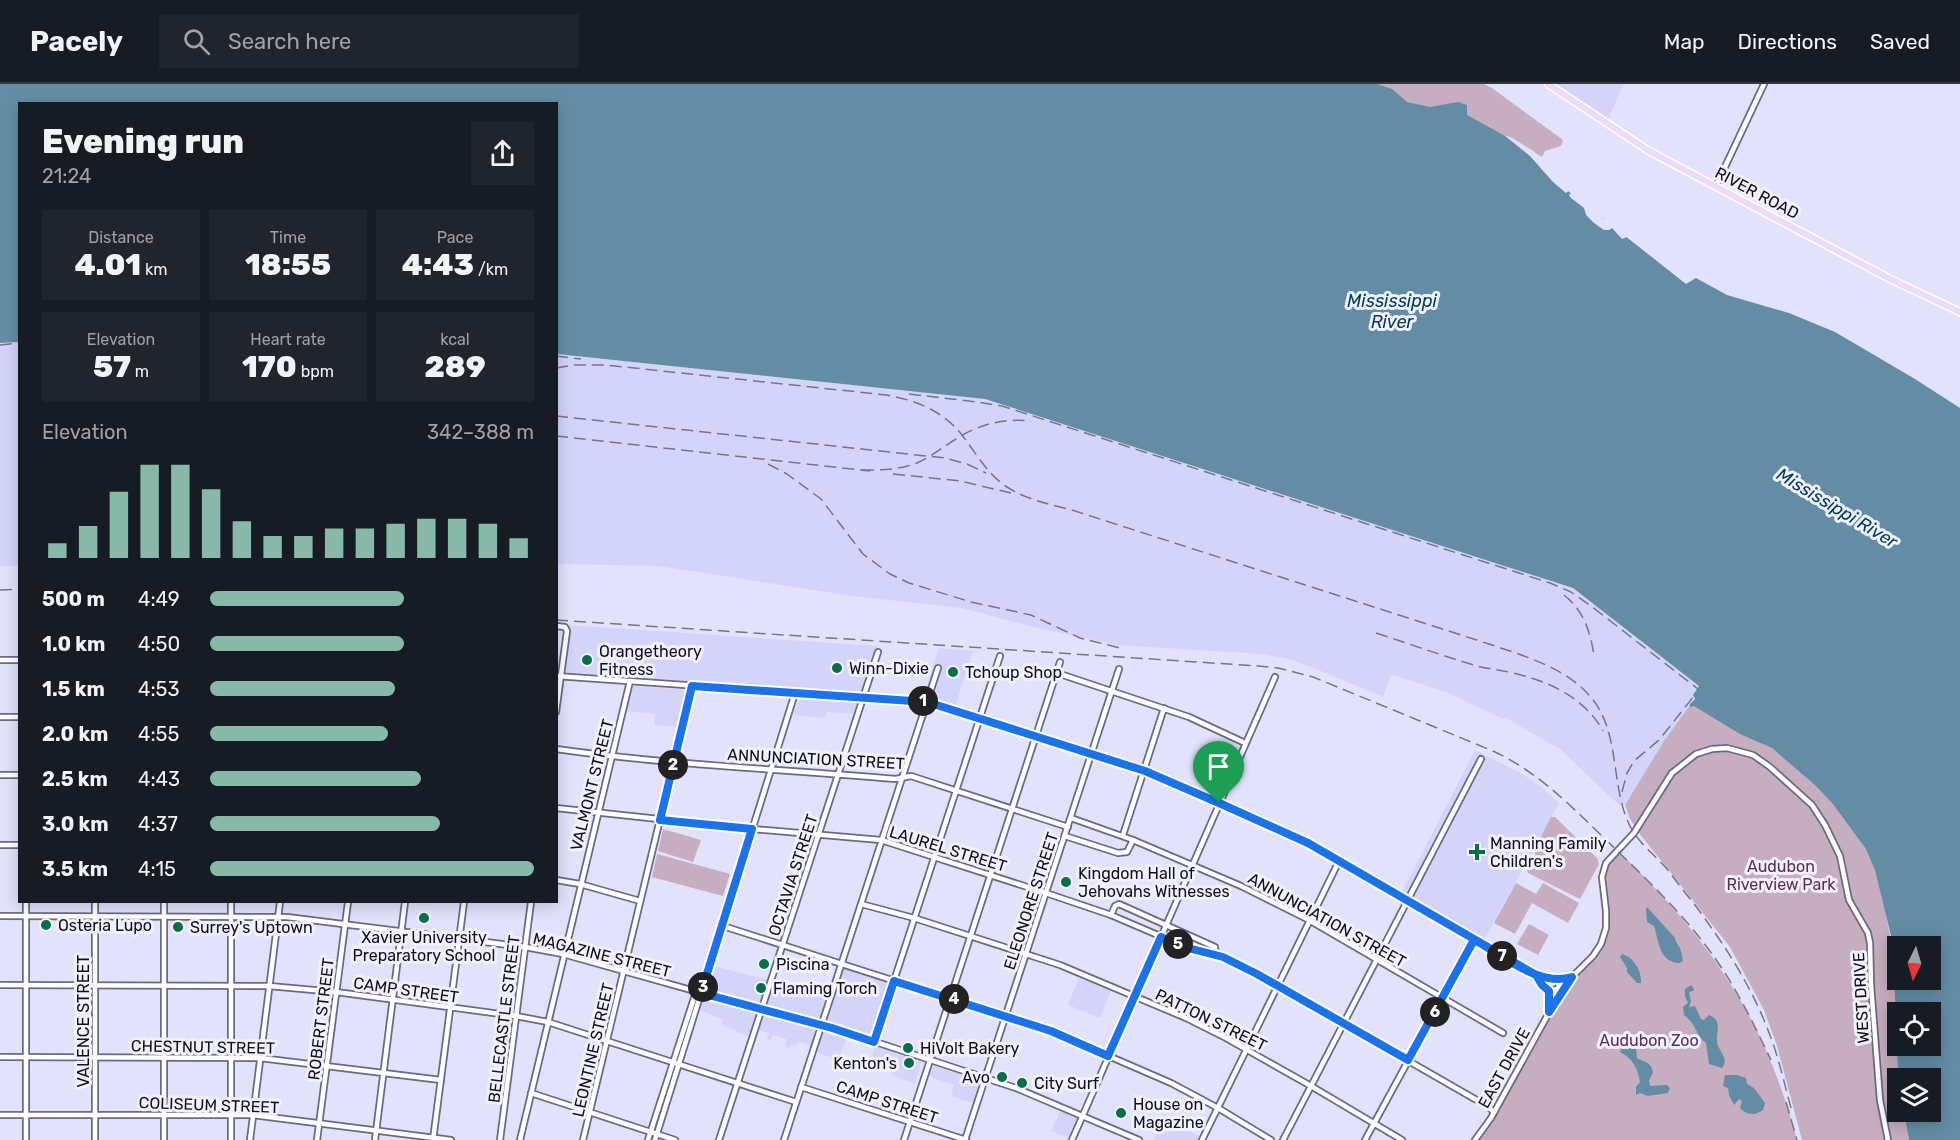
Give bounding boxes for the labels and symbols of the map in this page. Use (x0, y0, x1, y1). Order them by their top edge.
street label: RIVER ROAD (1712, 163, 1802, 223)
water label: Mississippi River (1347, 290, 1438, 333)
water label: Mississippi River (1773, 463, 1902, 553)
place label: Orangetheory Fitness (599, 642, 702, 679)
marker: Orangetheory Fitness (580, 653, 594, 667)
place label: Winn-Dixie (849, 659, 929, 678)
marker: Winn-Dixie (830, 661, 844, 675)
place label: Tchoup Shop (965, 663, 1062, 682)
marker: Tchoup Shop (946, 665, 960, 679)
pin: 1 (908, 686, 938, 716)
street label: VALMONT STREET (566, 717, 618, 853)
pin (1193, 741, 1244, 803)
street label: ANNUNCIATION STREET (727, 745, 905, 773)
pin: 2 (658, 750, 688, 780)
street label: OCTAVIA STREET (764, 812, 822, 938)
street label: LAUREL STREET (887, 822, 1009, 876)
street label: ELEONORE STREET (1000, 830, 1062, 972)
place label: Manning Family Children's (1490, 834, 1607, 871)
marker: Manning Family Children's (1468, 843, 1486, 861)
park label: Audubon Riverview Park (1726, 857, 1836, 894)
place label: Kingdom Hall of Jehovahs Witnesses (1078, 864, 1230, 901)
street label: ANNUNCIATION STREET (1245, 869, 1409, 971)
marker: Kingdom Hall of Jehovahs Witnesses (1059, 875, 1073, 889)
marker: Xavier University Preparatory School (417, 911, 431, 925)
place label: Osteria Lupo (58, 916, 152, 935)
marker: Osteria Lupo (39, 918, 53, 932)
place label: Surrey's Uptown (190, 918, 313, 937)
marker: Surrey's Uptown (171, 920, 185, 934)
place label: Xavier University Preparatory School (353, 928, 495, 965)
street label: MAGAZINE STREET (531, 929, 673, 981)
pin: 5 (1163, 929, 1193, 959)
street label: BELLECASTLE STREET (484, 934, 524, 1104)
north arrow (1887, 936, 1941, 990)
pin: 7 (1487, 941, 1517, 971)
street label: WEST DRIVE (1849, 952, 1873, 1044)
street label: VALENCE STREET (74, 955, 93, 1087)
place label: Piscina (776, 955, 830, 974)
street label: ROBERT STREET (304, 957, 338, 1081)
marker: Piscina (757, 957, 771, 971)
pin: 3 (688, 972, 718, 1002)
street label: CAMP STREET (352, 973, 460, 1007)
place label: Flaming Torch (773, 979, 877, 998)
street label: LEONTINE STREET (568, 981, 618, 1119)
marker: Flaming Torch (754, 981, 768, 995)
pin: 4 (939, 984, 969, 1014)
street label: PATTON STREET (1152, 985, 1270, 1055)
pin: 6 (1420, 997, 1450, 1027)
street label: EAST DRIVE (1474, 1025, 1534, 1111)
park label: Audubon Zoo (1599, 1031, 1699, 1050)
street label: CHESTNUT STREET (131, 1036, 275, 1058)
place label: HiVolt Bakery (920, 1039, 1019, 1058)
marker: HiVolt Bakery (901, 1041, 915, 1055)
place label: Kenton's (833, 1054, 897, 1073)
marker: Kenton's (902, 1056, 916, 1070)
place label: Avo (962, 1068, 990, 1087)
marker: Avo (995, 1070, 1009, 1084)
place label: City Surf (1034, 1074, 1100, 1093)
marker: City Surf (1015, 1076, 1029, 1090)
street label: CAMP STREET (834, 1077, 940, 1127)
street label: COLISEUM STREET (138, 1093, 280, 1117)
place label: House on Magazine (1133, 1095, 1204, 1132)
marker: House on Magazine (1114, 1106, 1128, 1120)

